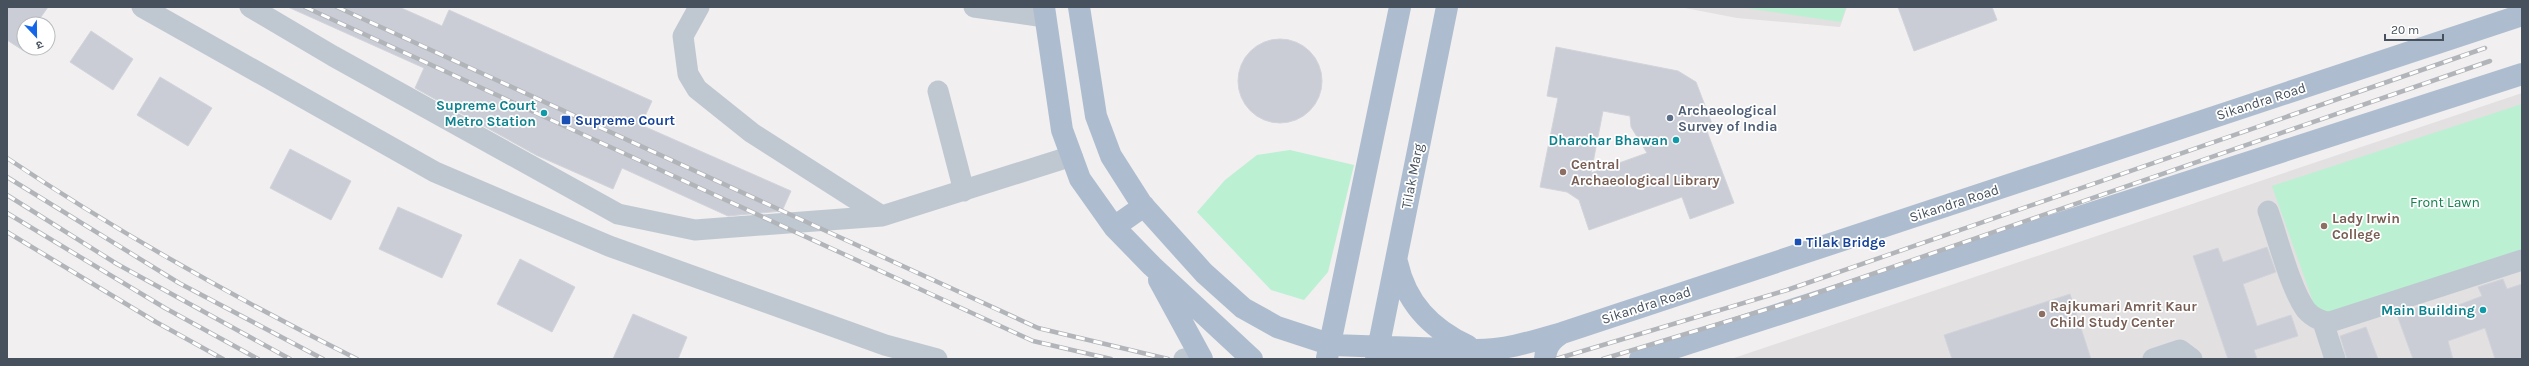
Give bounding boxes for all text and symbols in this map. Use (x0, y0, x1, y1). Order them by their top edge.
north arrow (16, 16, 56, 56)
scale bar (2385, 16, 2443, 42)
text: 20 m (2391, 23, 2419, 37)
text: उ (34, 38, 45, 52)
street label: Sikandra Road (2214, 79, 2308, 124)
place label: Supreme Court Metro Station (436, 97, 536, 130)
place label: Archaeological Survey of India (1678, 102, 1777, 135)
marker: Supreme Court Metro Station (539, 108, 549, 118)
place label: Supreme Court (575, 112, 675, 129)
marker: Archaeological Survey of India (1665, 113, 1675, 123)
marker: Supreme Court (560, 114, 572, 126)
place label: Dharohar Bhawan (1549, 132, 1668, 149)
marker: Dharohar Bhawan (1671, 135, 1681, 145)
street label: Tilak Marg (1398, 142, 1427, 210)
place label: Central Archaeological Library (1571, 156, 1720, 189)
marker: Central Archaeological Library (1558, 167, 1568, 177)
street label: Sikandra Road (1907, 181, 2001, 226)
park label: Front Lawn (2410, 194, 2480, 211)
place label: Lady Irwin College (2332, 210, 2400, 243)
marker: Lady Irwin College (2319, 221, 2329, 231)
place label: Tilak Bridge (1806, 234, 1886, 251)
marker: Tilak Bridge (1793, 237, 1803, 247)
street label: Sikandra Road (1599, 283, 1693, 328)
place label: Rajkumari Amrit Kaur Child Study Center (2050, 298, 2197, 331)
place label: Main Building (2381, 302, 2475, 319)
marker: Main Building (2478, 305, 2488, 315)
marker: Rajkumari Amrit Kaur Child Study Center (2037, 309, 2047, 319)

